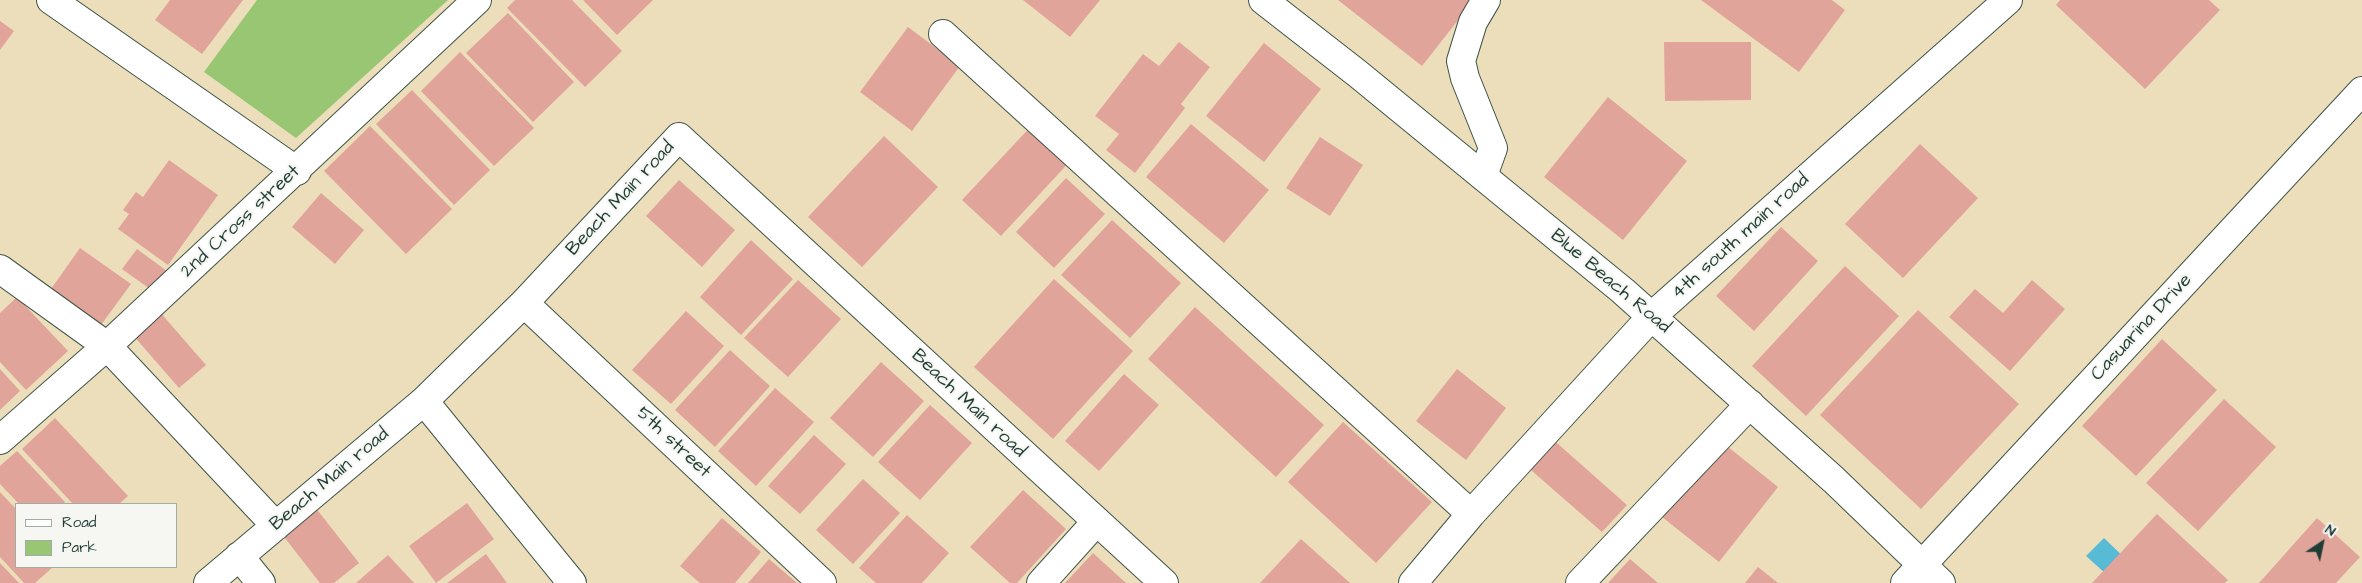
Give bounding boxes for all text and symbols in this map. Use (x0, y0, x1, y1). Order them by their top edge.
street label: Beach Main road (562, 137, 680, 261)
street label: 2nd Cross street (177, 161, 305, 283)
street label: 4th south main road (1668, 169, 1814, 305)
street label: Blue Beach Road (1545, 225, 1675, 339)
street label: Casuarina Drive (2087, 270, 2197, 386)
street label: Beach Main road (906, 345, 1030, 463)
street label: 5th street (631, 403, 715, 483)
street label: Beach Main road (266, 424, 394, 536)
legend (15, 503, 178, 568)
text: Road (62, 512, 96, 533)
north arrow (2297, 518, 2347, 568)
text: N (2321, 520, 2340, 541)
text: Park (62, 537, 97, 558)

